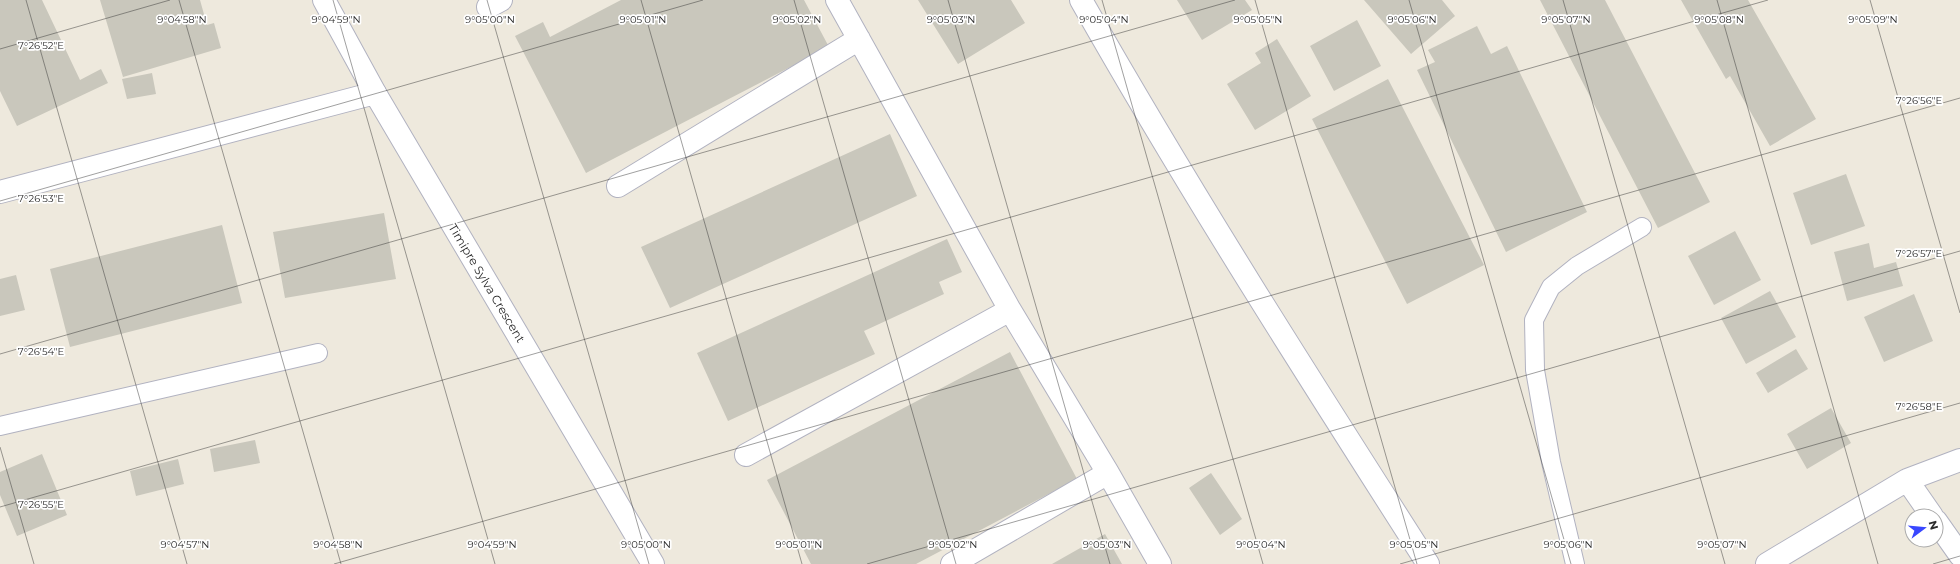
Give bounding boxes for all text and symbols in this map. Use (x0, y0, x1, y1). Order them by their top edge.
text: 9°04'58"N (157, 13, 207, 26)
text: 9°04'59"N (311, 13, 361, 26)
text: 9°05'00"N (465, 13, 515, 26)
text: 9°05'01"N (620, 13, 666, 26)
text: 9°05'02"N (773, 13, 821, 26)
text: 9°05'03"N (927, 13, 975, 26)
text: 9°05'04"N (1079, 13, 1129, 26)
text: 9°05'05"N (1234, 13, 1282, 26)
text: 9°05'06"N (1387, 13, 1437, 26)
text: 9°05'07"N (1541, 13, 1591, 26)
text: 9°05'08"N (1694, 13, 1744, 26)
text: 9°05'09"N (1848, 13, 1898, 26)
text: 7°26'52"E (18, 39, 64, 52)
text: 7°26'56"E (1896, 94, 1942, 107)
text: 7°26'53"E (18, 192, 64, 205)
street label: Timipre Sylva Crescent (446, 221, 529, 345)
text: 7°26'57"E (1896, 247, 1942, 260)
text: 7°26'54"E (18, 345, 65, 358)
text: 7°26'58"E (1896, 400, 1943, 413)
text: 7°26'55"E (18, 498, 64, 511)
north arrow (1904, 508, 1944, 548)
text: N (1926, 519, 1942, 531)
text: 9°04'57"N (161, 538, 209, 551)
text: 9°04'58"N (313, 538, 363, 551)
text: 9°04'59"N (467, 538, 517, 551)
text: 9°05'00"N (621, 538, 671, 551)
text: 9°05'01"N (776, 538, 822, 551)
text: 9°05'02"N (929, 538, 977, 551)
text: 9°05'03"N (1083, 538, 1131, 551)
text: 9°05'04"N (1236, 538, 1286, 551)
text: 9°05'05"N (1390, 538, 1438, 551)
text: 9°05'06"N (1543, 538, 1593, 551)
text: 9°05'07"N (1697, 538, 1747, 551)

